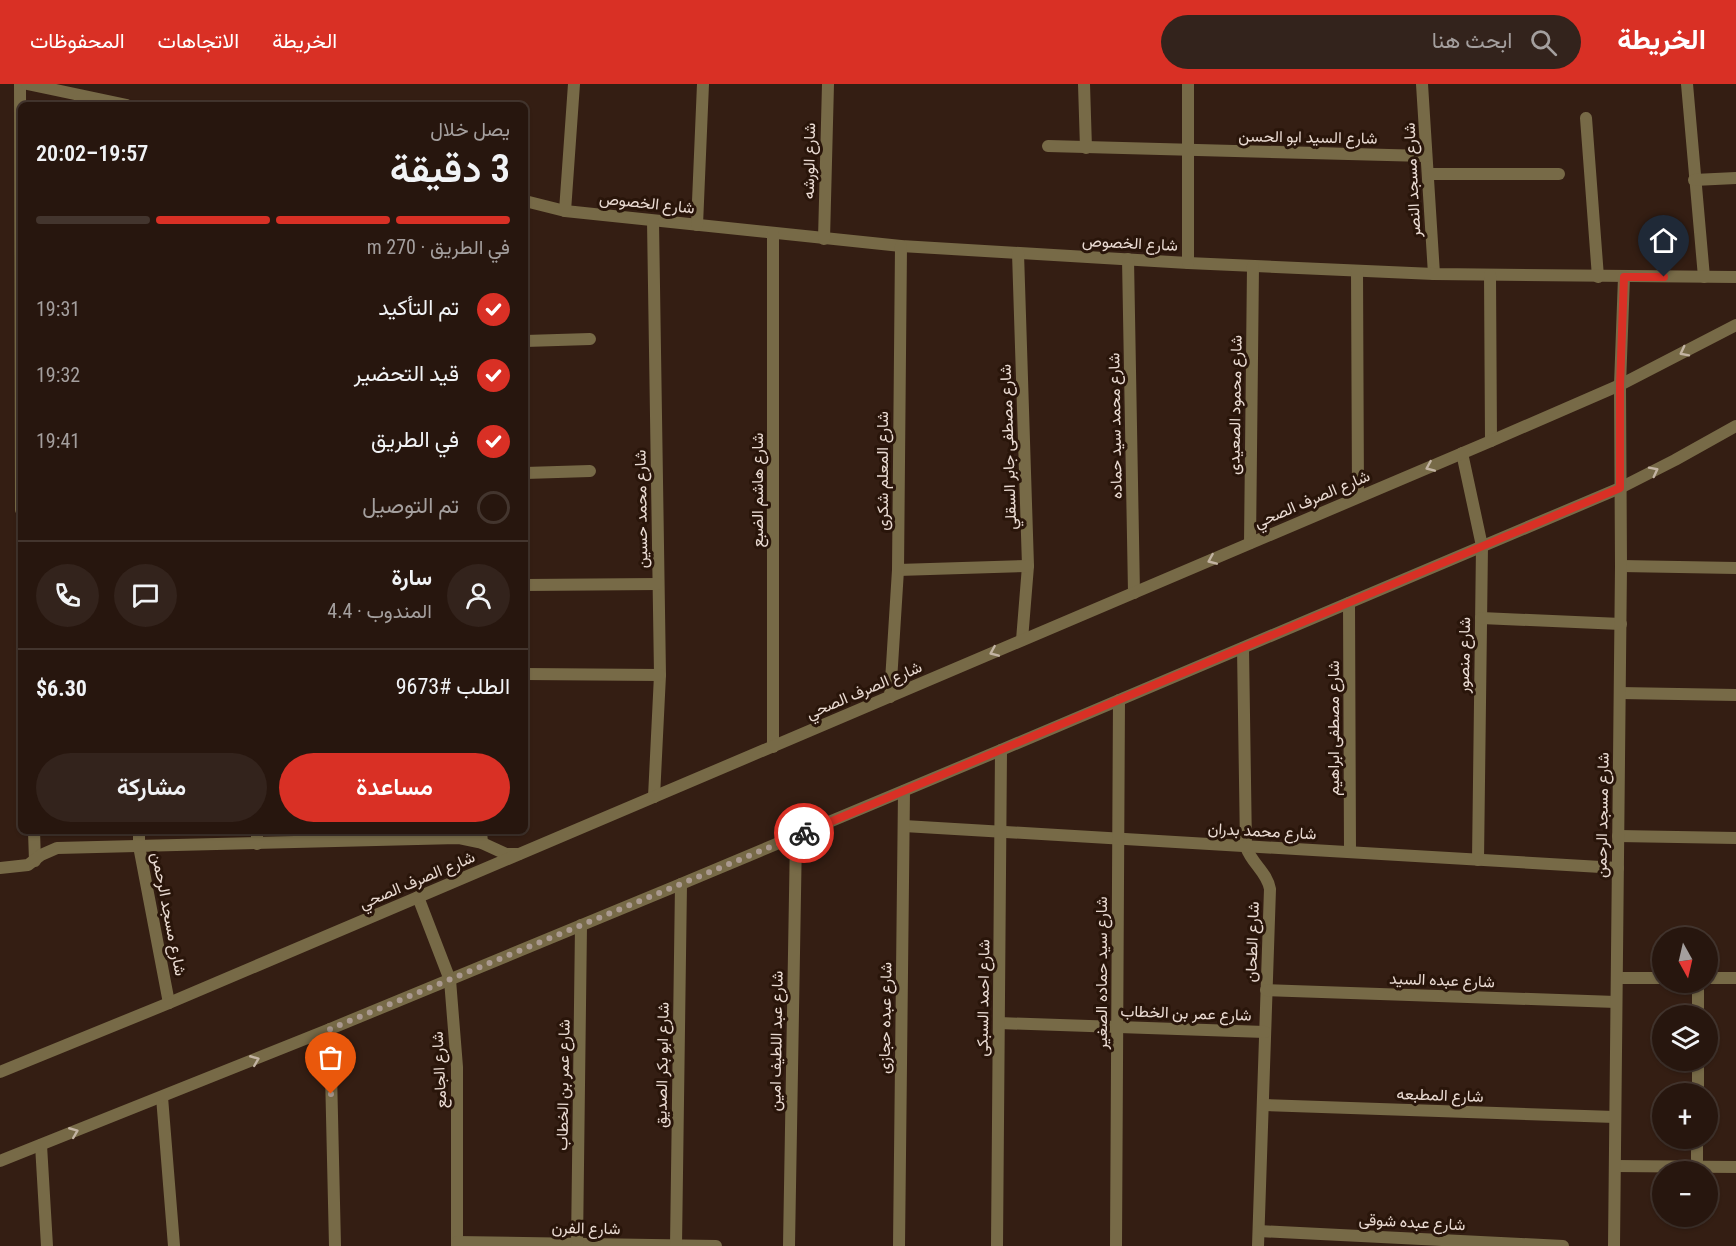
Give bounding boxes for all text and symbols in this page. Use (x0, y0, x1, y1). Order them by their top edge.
search box (1161, 15, 1581, 69)
text: الخريطة (1617, 23, 1706, 56)
icon: search (1527, 26, 1560, 59)
text: ابحث هنا (1432, 28, 1512, 53)
text: المحفوظات (30, 29, 125, 53)
text: الاتجاهات (158, 29, 239, 53)
text: الخريطة (272, 29, 337, 53)
text: يصل خلال (430, 117, 510, 141)
street label: شارع مسجد النصر (1400, 122, 1427, 239)
street label: شارع الورشه (799, 123, 821, 199)
street label: شارع السيد ابو الحسن (1238, 126, 1378, 150)
text: 19:57–20:02 (36, 141, 148, 166)
text: 3 دقيقة (390, 146, 510, 192)
street label: شارع الخصوص (598, 189, 696, 219)
pin (1638, 215, 1689, 277)
icon: home (1647, 224, 1680, 257)
street label: شارع الخصوص (1082, 231, 1178, 257)
text: في الطريق · 270 m (367, 235, 510, 259)
icon: check (477, 293, 510, 326)
text: تم التأكيد (378, 295, 459, 320)
text: 19:31 (36, 297, 80, 321)
street label: شارع محمود الصعيدى (1224, 335, 1248, 475)
one-way arrow (1680, 345, 1690, 356)
street label: شارع محمد سيد حماده (1104, 353, 1128, 499)
icon: check (477, 359, 510, 392)
text: قيد التحضير (354, 361, 459, 386)
text: 19:32 (36, 363, 80, 387)
street label: شارع مصطفى جابر السقلي (996, 364, 1024, 530)
street label: شارع المعلم شكرى (873, 411, 894, 531)
icon: check (477, 425, 510, 458)
text: في الطريق (371, 427, 459, 452)
text: 19:41 (36, 429, 80, 453)
street label: شارع هاشم الضبع (748, 433, 769, 547)
street label: شارع محمد حسين (630, 449, 654, 569)
one-way arrow (1425, 460, 1436, 472)
street label: شارع الصرف الصحي (1251, 466, 1374, 536)
one-way arrow (1648, 467, 1658, 478)
text: تم التوصيل (362, 493, 459, 518)
one-way arrow (1207, 552, 1218, 564)
button: phone (36, 564, 99, 627)
button: chat (114, 564, 177, 627)
button: person (447, 564, 510, 627)
text: سارة (391, 565, 432, 590)
text: المندوب · 4.4 (327, 599, 432, 623)
street label: شارع منصور (1454, 617, 1476, 694)
one-way arrow (989, 645, 1000, 657)
street label: شارع الصرف الصحي (803, 657, 926, 727)
street label: شارع مصطفى ابراهيم (1324, 660, 1345, 796)
text: الطلب #9673 (396, 674, 510, 699)
text: $6.30 (36, 676, 87, 701)
street label: شارع مسجد الرحمن (1591, 752, 1615, 878)
button: مشاركة (36, 753, 267, 822)
button: مساعدة (279, 753, 510, 822)
courier (774, 803, 834, 863)
icon: bike (788, 817, 821, 850)
street label: شارع محمد بدران (1207, 819, 1317, 845)
street label: شارع الصرف الصحي (356, 847, 479, 917)
street label: شارع مسجد الرحمن (146, 851, 190, 978)
street label: شارع سيد حماده الصغير (1092, 896, 1113, 1051)
street label: شارع الطحان (1241, 901, 1265, 983)
north arrow (1652, 927, 1718, 993)
map controls (1652, 927, 1718, 1227)
street label: شارع احمد السبكى (972, 939, 996, 1057)
street label: شارع عبده حجازى (875, 962, 897, 1074)
street label: شارع عبده السيد (1389, 969, 1495, 993)
street label: شارع عبد اللطيف امين (765, 971, 789, 1111)
street label: شارع عمر بن الخطاب (1120, 1001, 1252, 1027)
street label: شارع ابو بكر الصديق (651, 1002, 675, 1128)
button: layers (1652, 1005, 1718, 1071)
street label: شارع عمر بن الخطاب (552, 1019, 576, 1151)
street label: شارع الجامع (427, 1031, 453, 1109)
pin (305, 1032, 356, 1094)
icon: bag (314, 1041, 347, 1074)
one-way arrow (249, 1054, 260, 1067)
button: + (1652, 1083, 1718, 1149)
street label: شارع المطبعه (1396, 1084, 1484, 1108)
one-way arrow (68, 1127, 79, 1139)
button: − (1652, 1161, 1718, 1227)
street label: شارع عبده شوقى (1358, 1210, 1466, 1236)
street label: شارع الفرن (551, 1218, 620, 1240)

